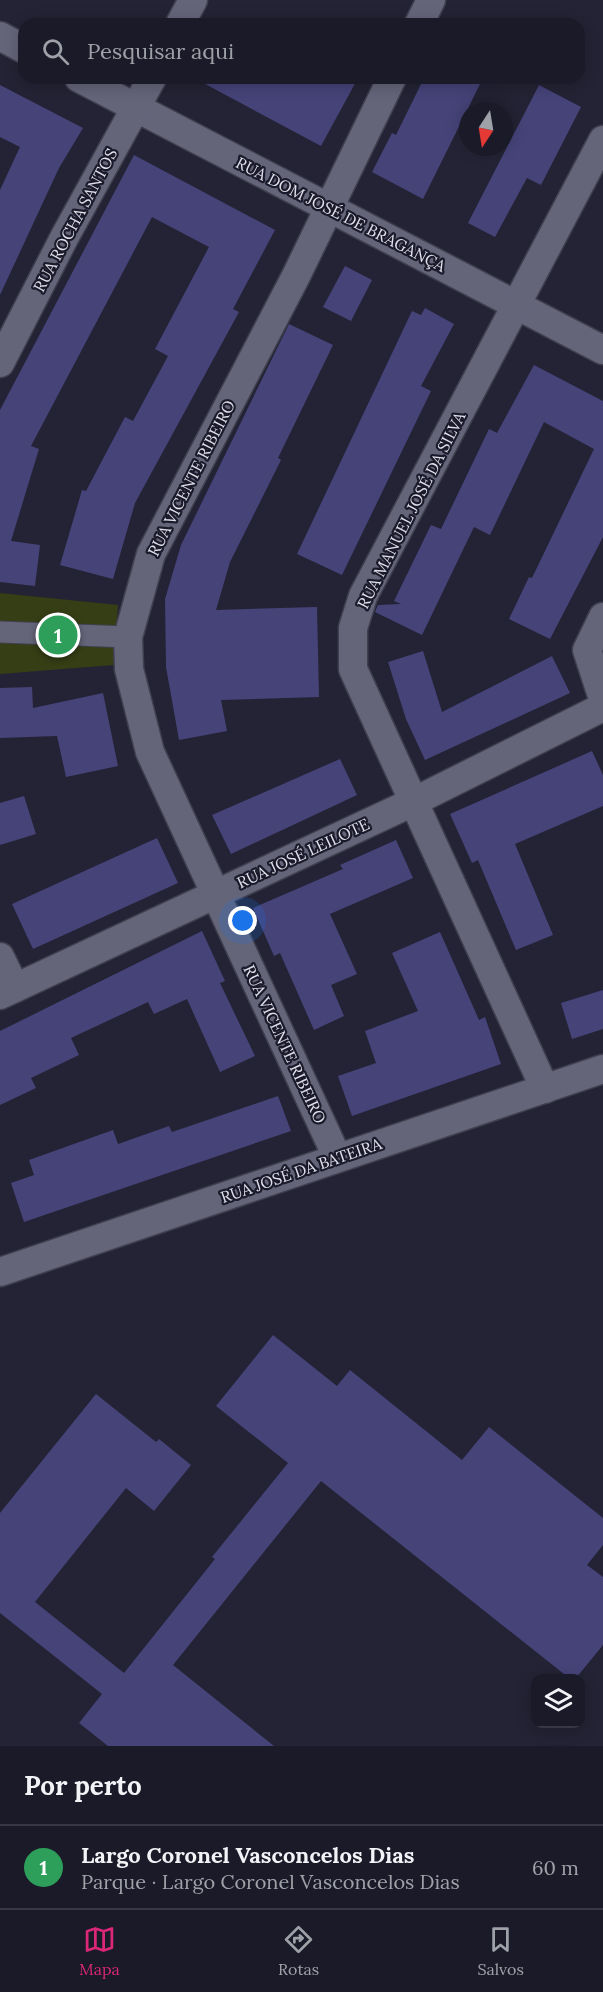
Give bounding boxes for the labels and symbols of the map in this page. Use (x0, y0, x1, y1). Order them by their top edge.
north arrow (459, 102, 513, 156)
street label: RUA ROCHA SANTOS (29, 145, 121, 295)
street label: RUA DOM JOSÉ DE BRAGANÇA (233, 152, 450, 276)
street label: RUA VICENTE RIBEIRO (143, 397, 239, 559)
street label: RUA MANUEL JOSÉ DA SILVA (353, 407, 470, 612)
pin: 1 (38, 612, 78, 658)
street label: RUA JOSÉ LEILOTE (234, 814, 372, 892)
your location (228, 906, 257, 935)
street label: RUA VICENTE RIBEIRO (239, 962, 331, 1126)
street label: RUA JOSÉ DA BATEIRA (218, 1133, 385, 1207)

